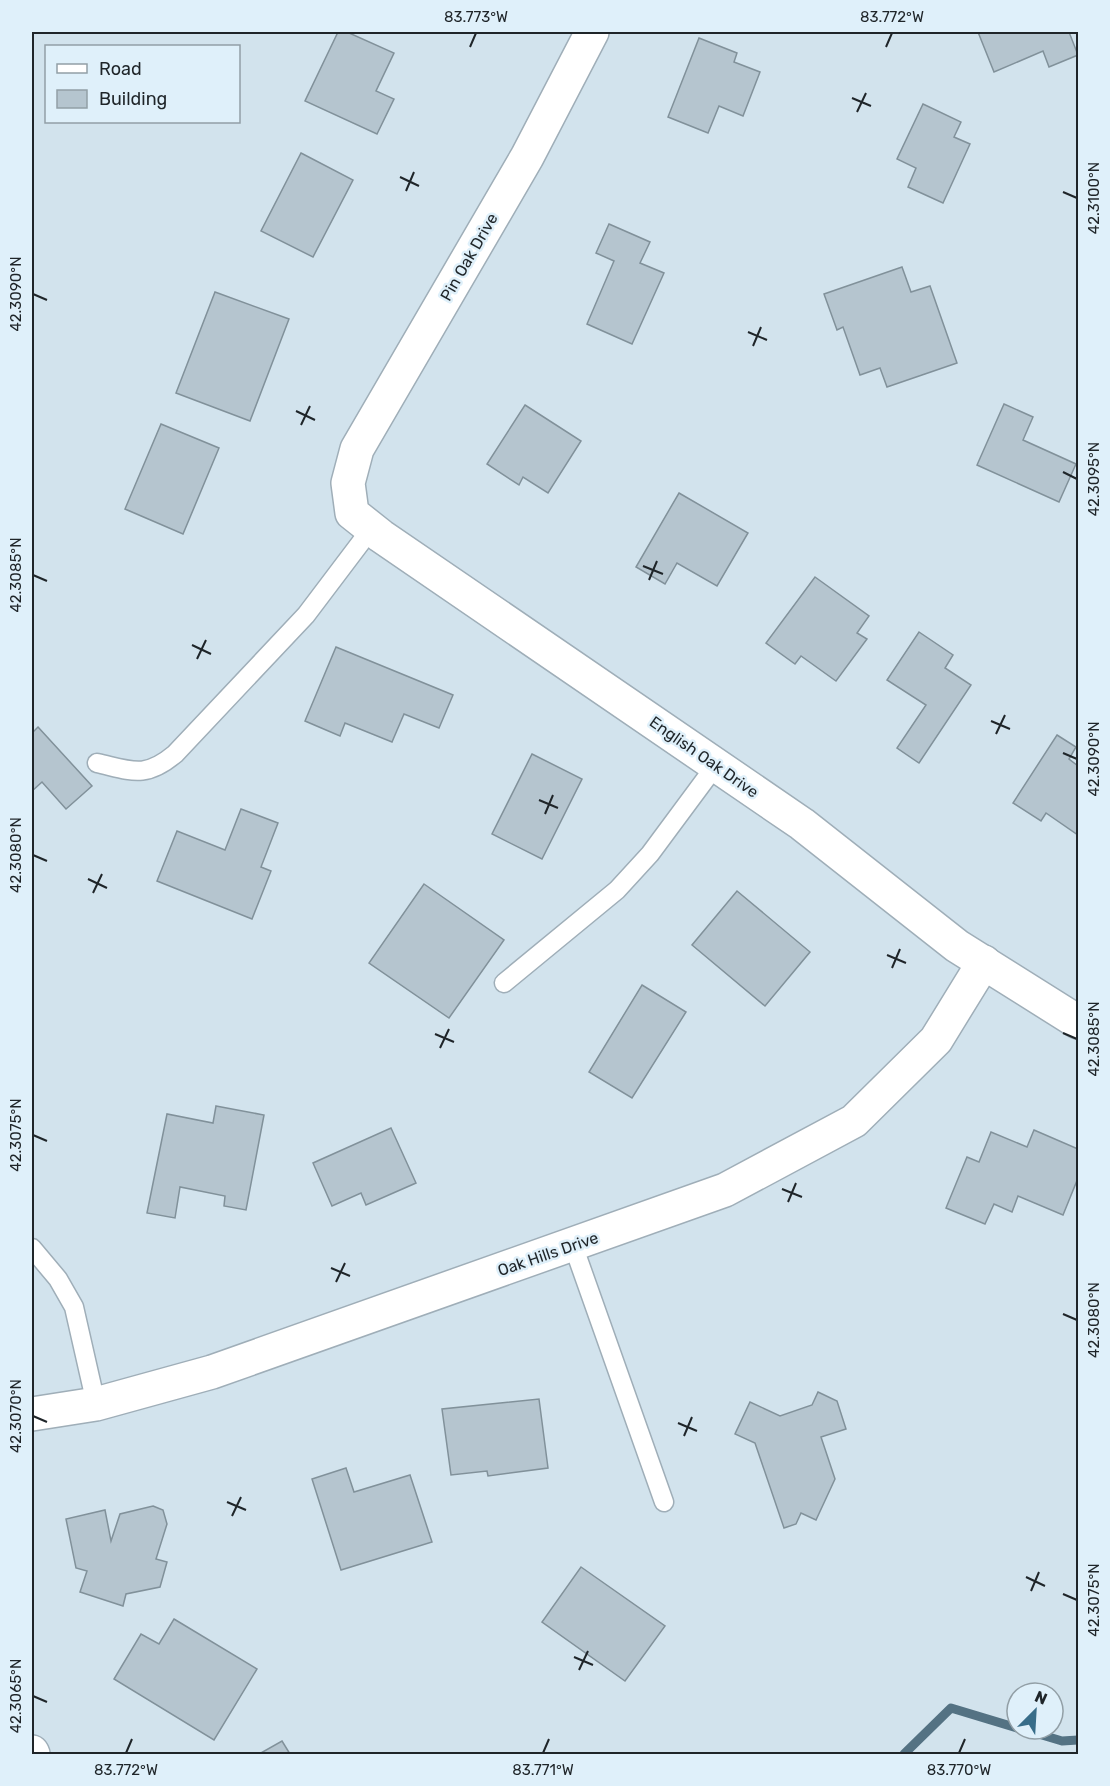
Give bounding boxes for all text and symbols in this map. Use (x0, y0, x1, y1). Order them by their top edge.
text: 83.773°W (444, 8, 508, 26)
text: 83.772°W (860, 8, 924, 26)
legend (45, 45, 240, 123)
text: Road (99, 58, 142, 80)
text: Building (99, 88, 167, 110)
text: 42.3100°N (1085, 162, 1103, 234)
street label: Pin Oak Drive (436, 210, 502, 304)
text: 42.3090°N (7, 256, 25, 332)
text: 42.3095°N (1085, 442, 1103, 516)
text: 42.3085°N (7, 537, 25, 613)
street label: English Oak Drive (646, 712, 762, 802)
text: 42.3090°N (1085, 721, 1103, 797)
text: 42.3080°N (7, 817, 25, 893)
text: 42.3085°N (1085, 1001, 1103, 1077)
text: 42.3075°N (7, 1098, 25, 1172)
street label: Oak Hills Drive (495, 1228, 601, 1280)
text: 42.3080°N (1085, 1282, 1103, 1358)
text: 42.3070°N (7, 1379, 25, 1453)
text: 42.3075°N (1085, 1563, 1103, 1637)
text: 42.3065°N (7, 1659, 25, 1733)
north arrow (1005, 1681, 1065, 1741)
text: N (1032, 1687, 1050, 1709)
text: 83.772°W (94, 1761, 158, 1779)
text: 83.771°W (512, 1761, 574, 1779)
text: 83.770°W (927, 1761, 991, 1779)

